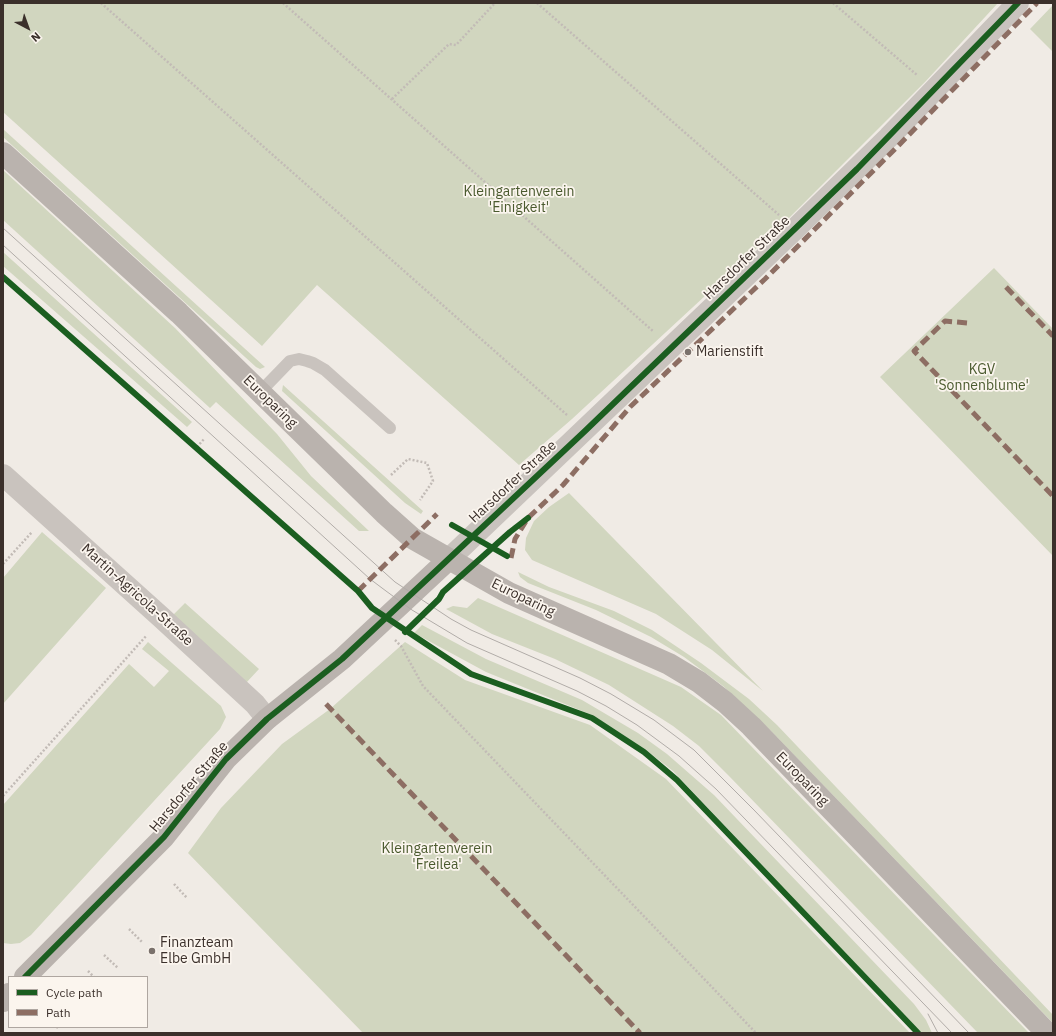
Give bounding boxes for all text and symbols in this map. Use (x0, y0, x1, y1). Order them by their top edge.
north arrow (8, 8, 48, 48)
text: N (28, 29, 43, 45)
park label: Kleingartenverein 'Einigkeit' (464, 184, 574, 216)
street label: Harsdorfer Straße (700, 213, 794, 303)
place label: Marienstift (696, 344, 764, 360)
marker: Marienstift (683, 347, 693, 357)
park label: KGV 'Sonnenblume' (935, 362, 1029, 394)
street label: Europaring (239, 372, 301, 432)
street label: Harsdorfer Straße (466, 437, 560, 527)
street label: Martin-Agricola-Straße (78, 540, 196, 650)
street label: Europaring (488, 575, 558, 621)
street label: Harsdorfer Straße (146, 738, 232, 836)
street label: Europaring (772, 748, 832, 810)
park label: Kleingartenverein 'Freilea' (382, 841, 492, 874)
place label: Finanzteam Elbe GmbH (160, 935, 233, 968)
marker: Finanzteam Elbe GmbH (147, 946, 157, 956)
legend (8, 976, 148, 1028)
text: Cycle path (46, 985, 103, 1000)
text: Path (46, 1005, 71, 1020)

